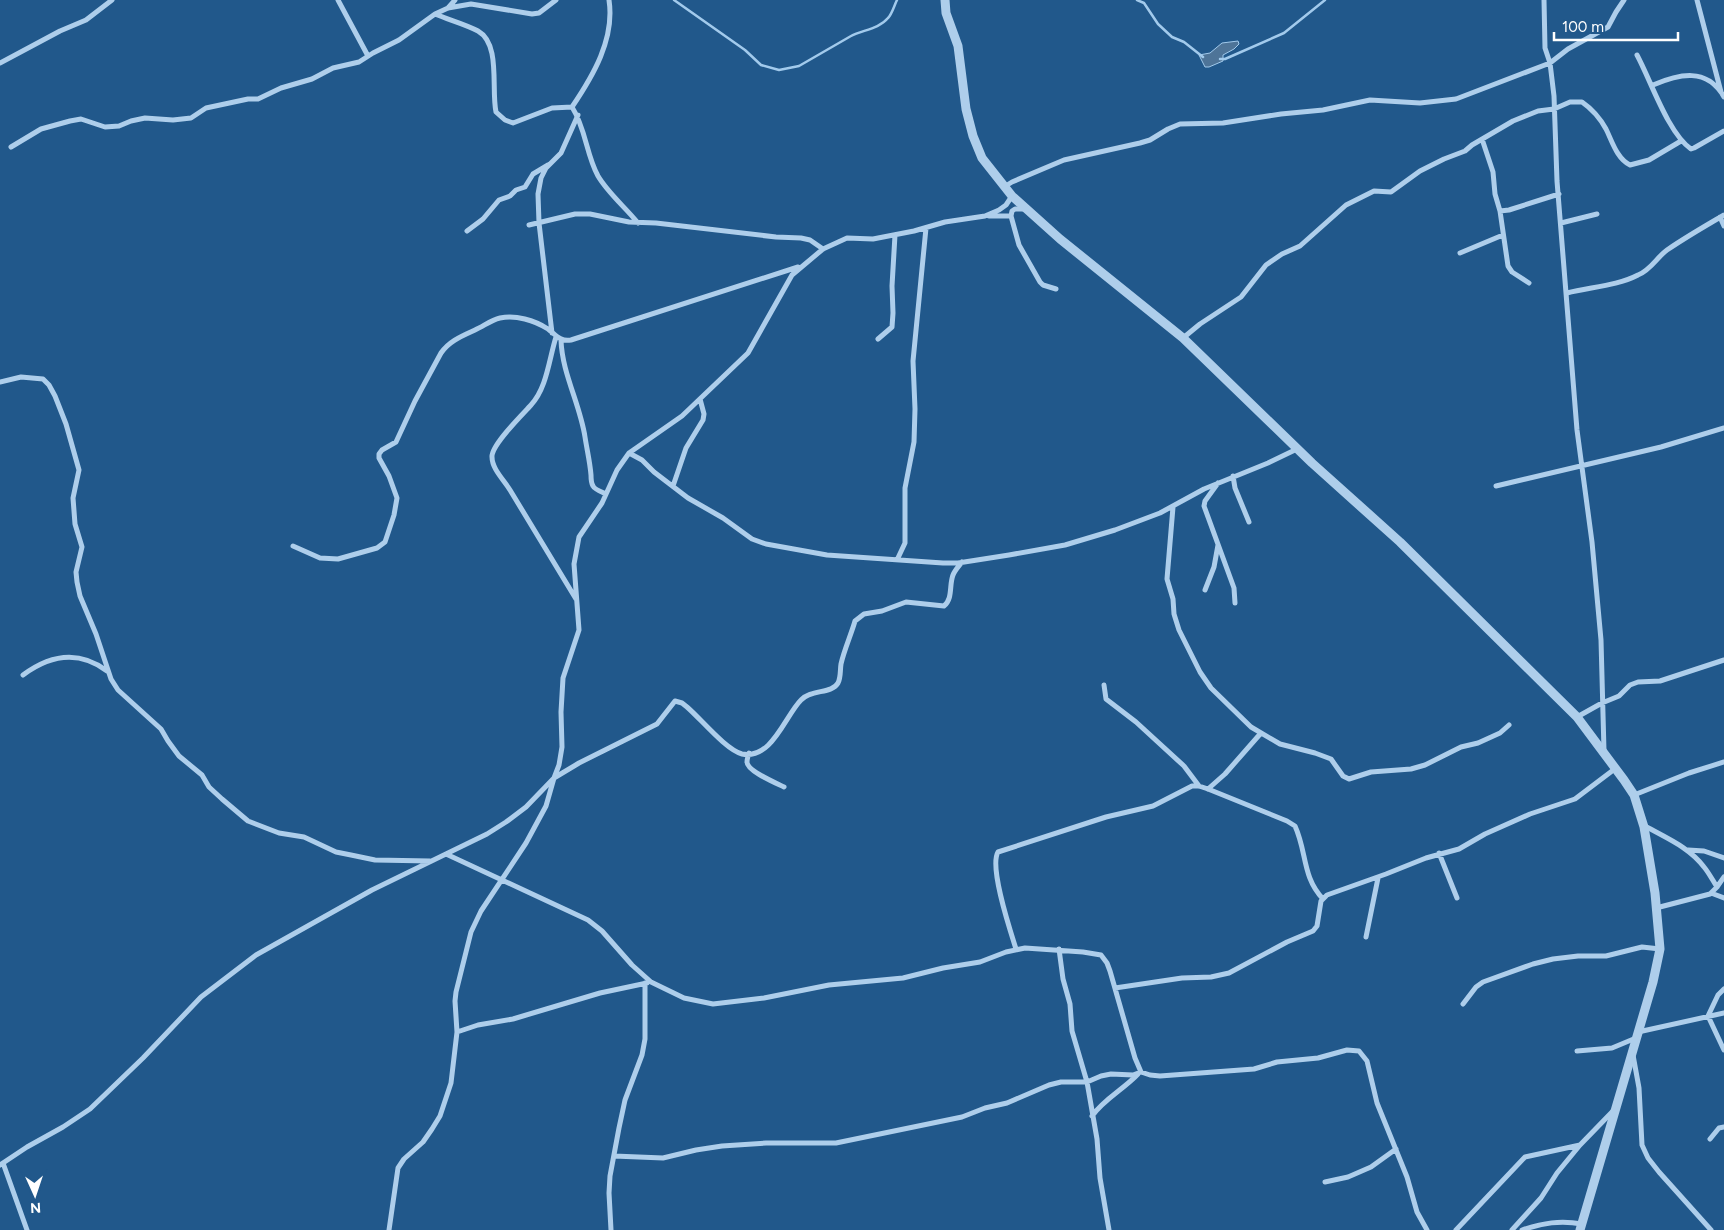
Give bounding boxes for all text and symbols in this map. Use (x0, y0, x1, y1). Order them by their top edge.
scale bar (1554, 10, 1678, 42)
text: 100 m (1562, 18, 1604, 36)
north arrow (10, 1170, 60, 1220)
text: N (30, 1199, 42, 1216)

